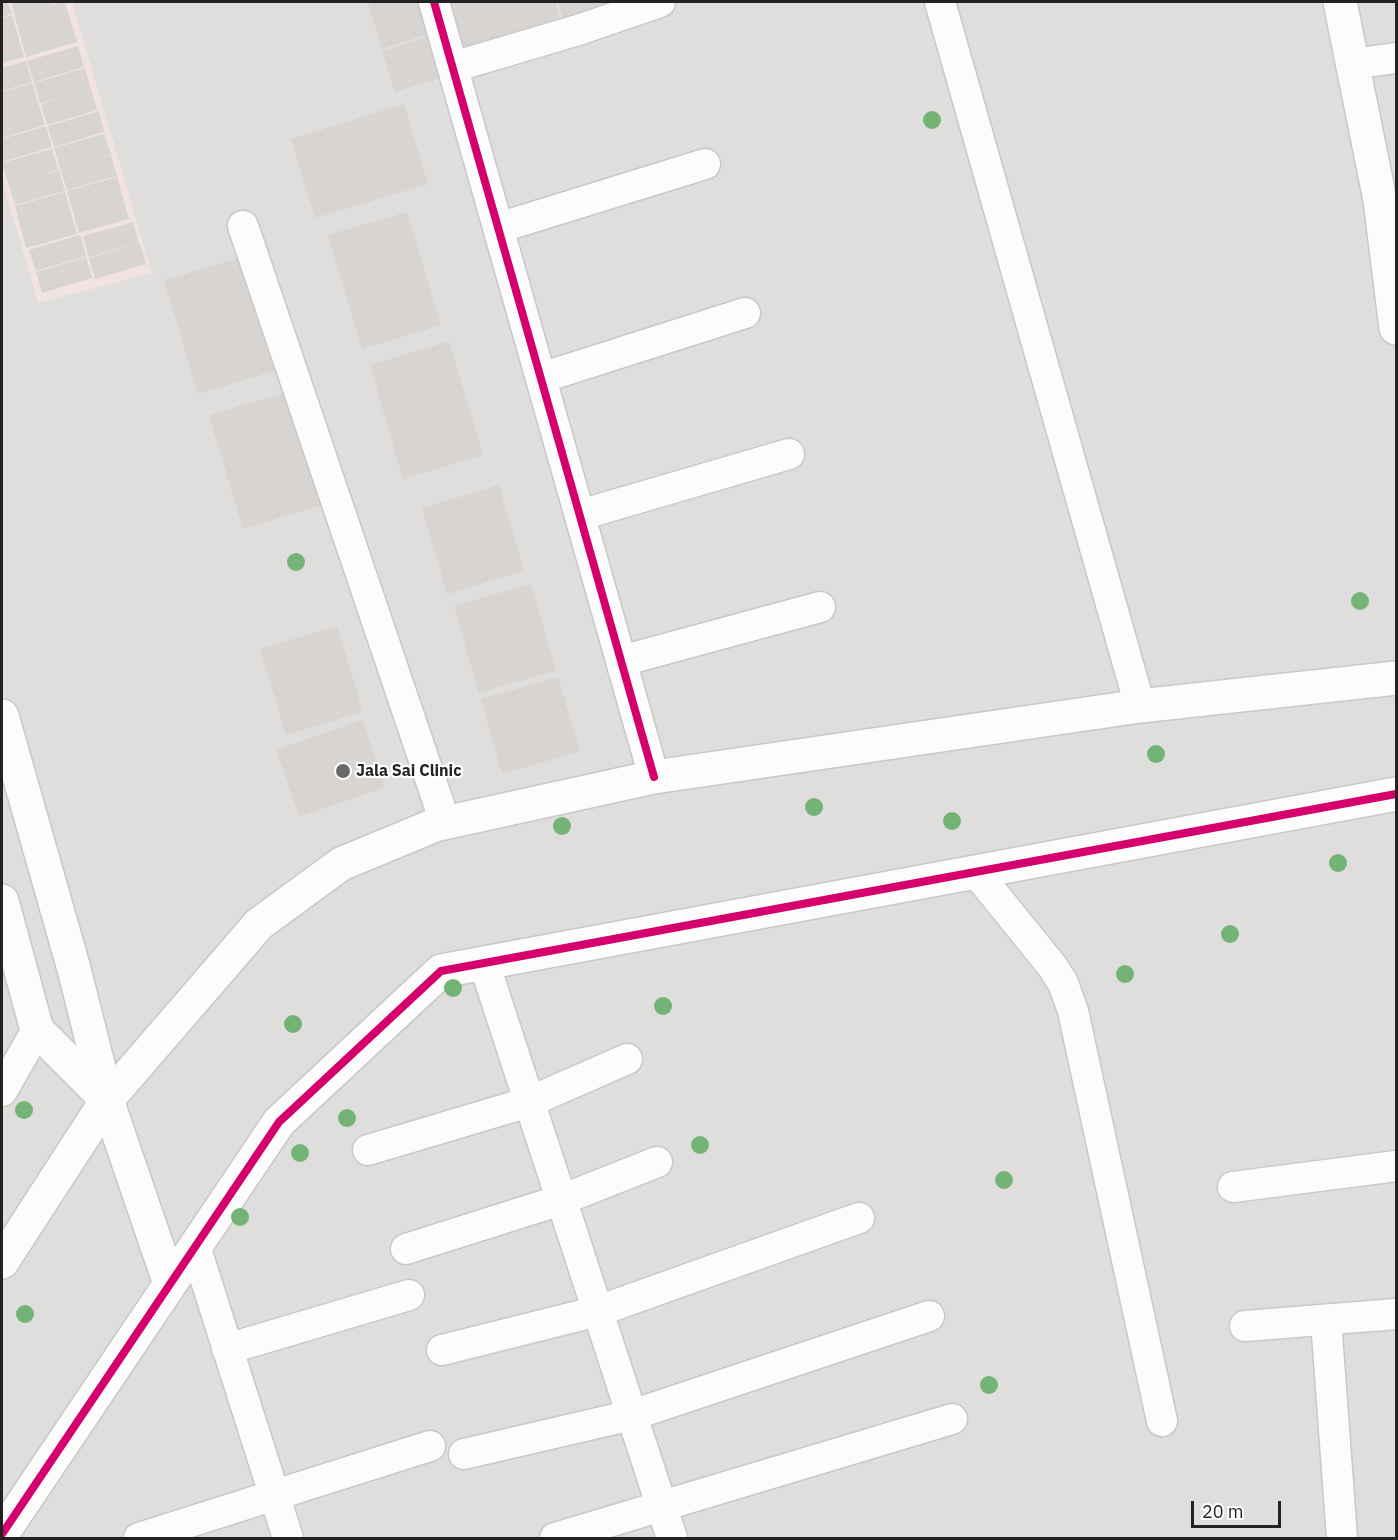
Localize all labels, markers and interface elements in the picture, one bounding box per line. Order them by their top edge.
place label: Jala Sai Clinic [356,761,461,781]
marker: Jala Sai Clinic [334,762,352,780]
scale bar [1194,1489,1284,1527]
text: 20 m [1202,1500,1244,1523]

